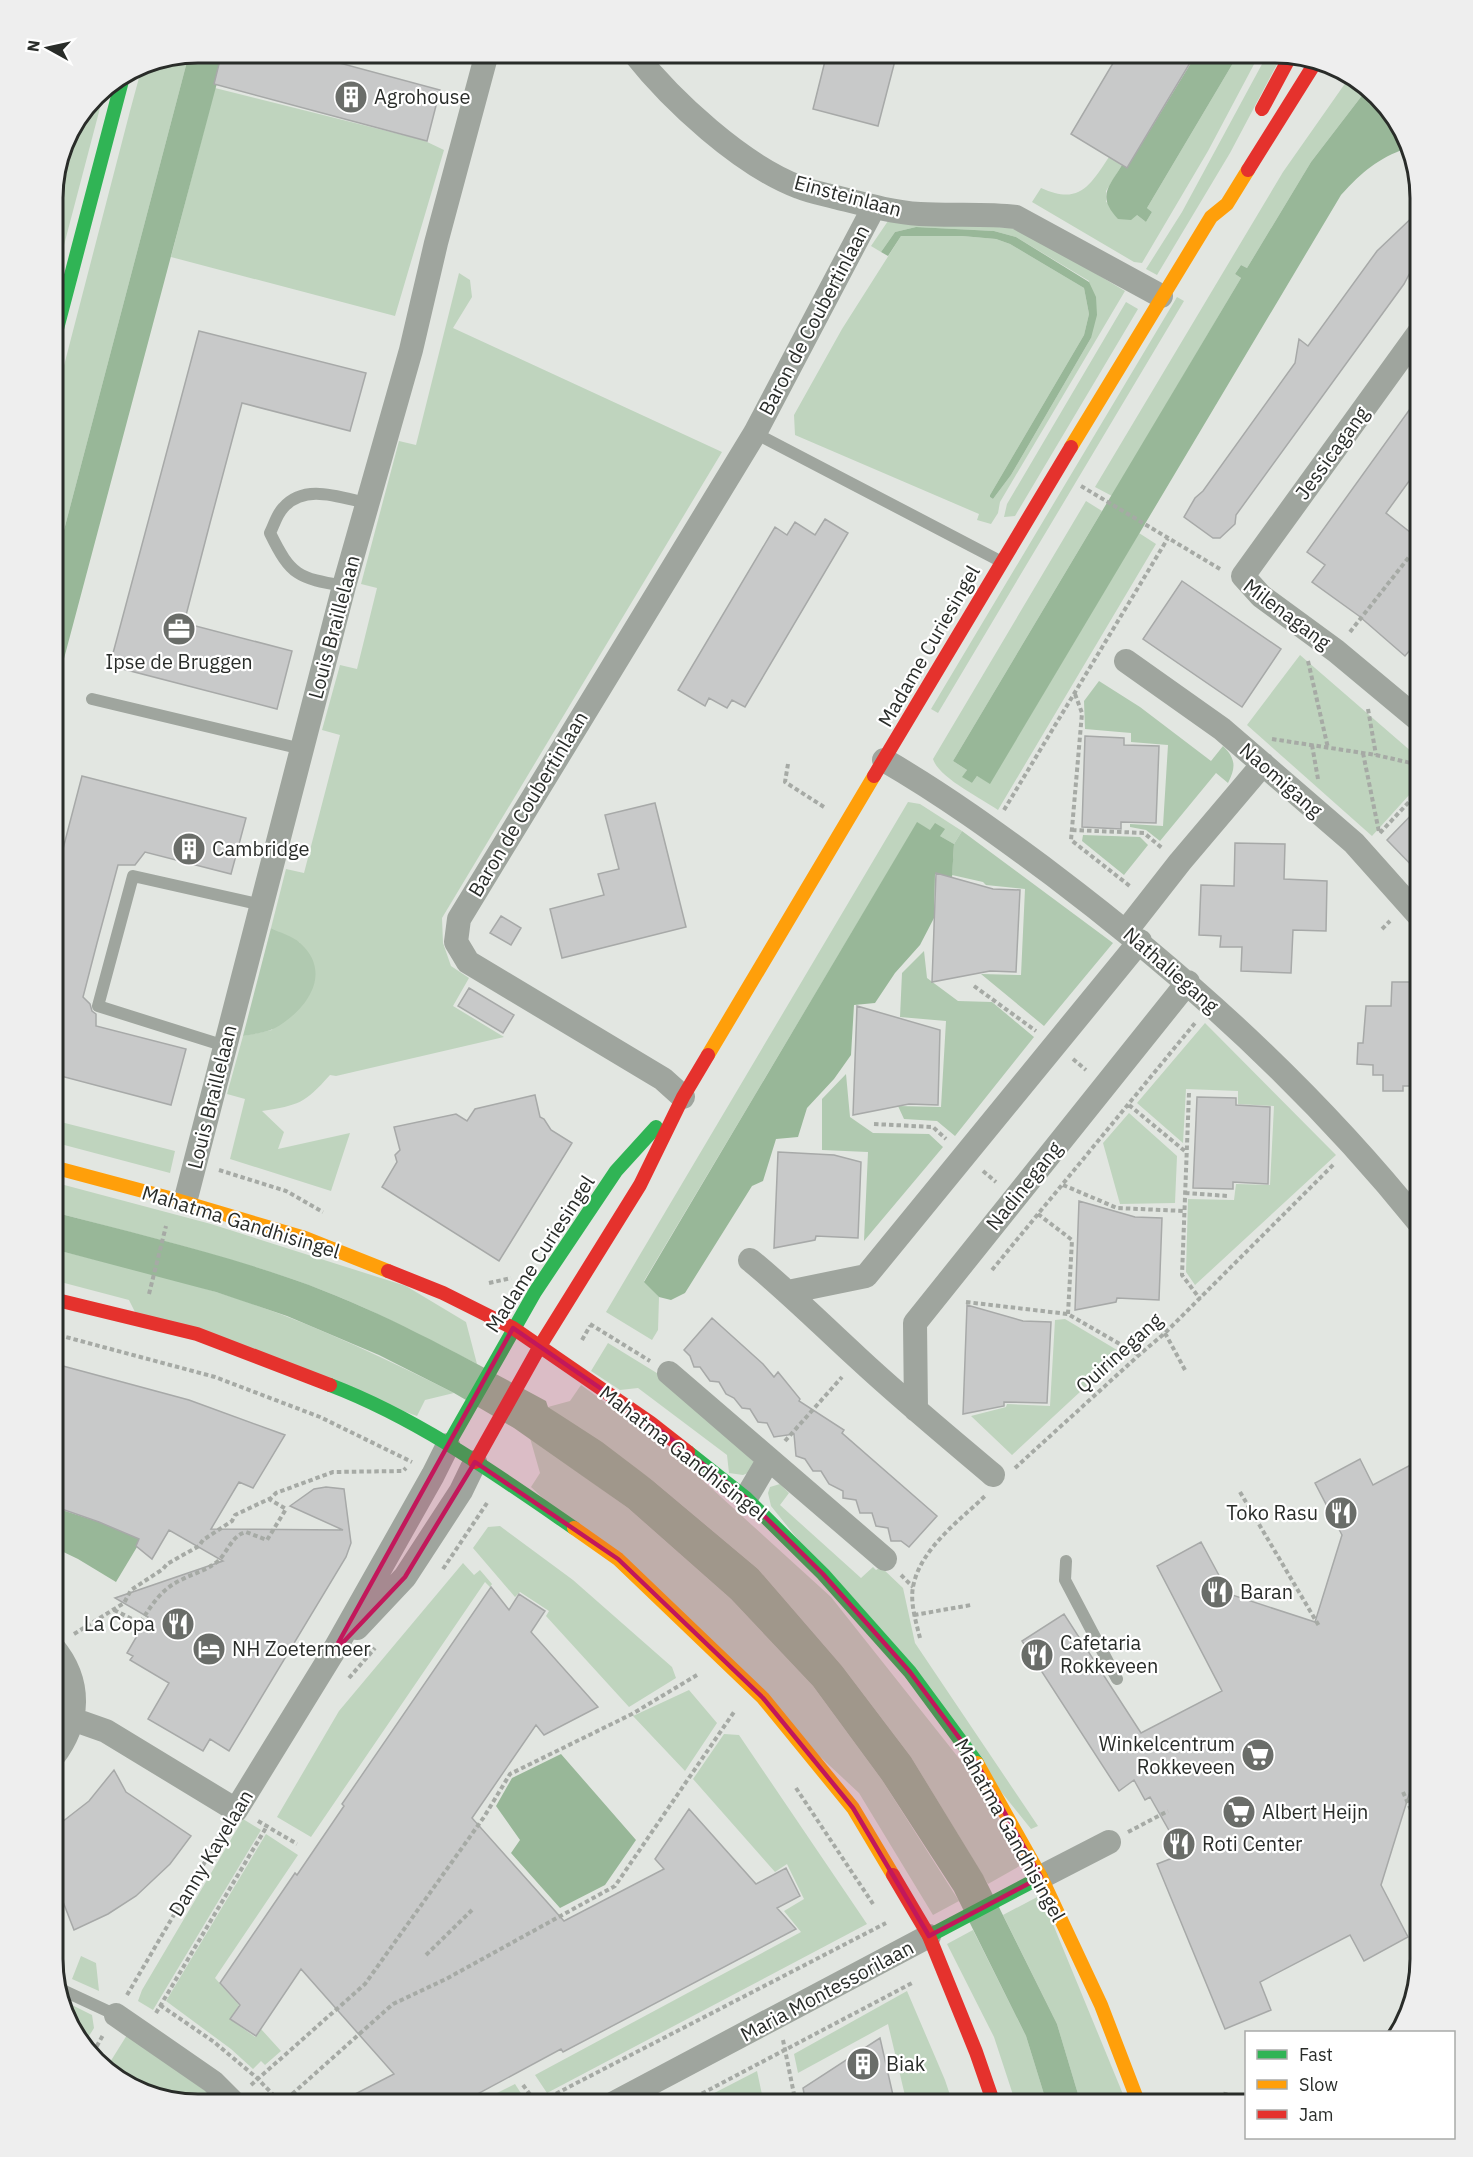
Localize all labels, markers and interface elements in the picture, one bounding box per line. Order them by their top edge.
north arrow [18,18,78,78]
text: N [22,39,44,53]
building icon: Agrohouse [333,79,369,115]
place label: Agrohouse [374,83,470,110]
street label: Einsteinlaan [791,168,905,223]
street label: Baron de Coubertinlaan [752,220,875,420]
street label: Jessicagang [1289,400,1375,505]
street label: Louis Braillelaan [301,552,366,702]
street label: Madame Curiesingel [871,560,986,731]
street label: Milenagang [1238,572,1337,656]
office icon: Ipse de Bruggen [161,611,197,647]
place label: Ipse de Bruggen [105,648,253,675]
street label: Baron de Coubertinlaan [461,706,594,902]
street label: Naomigang [1234,736,1329,823]
building icon: Cambridge [171,831,207,867]
place label: Cambridge [212,835,310,862]
street label: Nathaliegang [1118,921,1225,1019]
street label: Louis Braillelaan [181,1022,242,1172]
street label: Nadinegang [979,1135,1068,1236]
street label: Madame Curiesingel [479,1170,601,1338]
street label: Mahatma Gandhisingel [139,1179,343,1265]
street label: Quirinegang [1069,1306,1168,1399]
street label: Mahatma Gandhisingel [594,1379,773,1527]
restaurant icon: Toko Rasu [1323,1495,1359,1531]
place label: Toko Rasu [1226,1499,1318,1526]
restaurant icon: Baran [1199,1574,1235,1610]
place label: Baran [1240,1578,1293,1605]
restaurant icon: La Copa [160,1606,196,1642]
place label: La Copa [84,1610,155,1637]
place label: Cafetaria Rokkeveen [1060,1629,1158,1679]
hotel icon: NH Zoetermeer [191,1631,227,1667]
place label: NH Zoetermeer [232,1635,371,1662]
restaurant icon: Cafetaria Rokkeveen [1019,1637,1055,1673]
place label: Winkelcentrum Rokkeveen [1099,1730,1235,1780]
street label: Mahatma Gandhisingel [949,1733,1072,1926]
supermarket icon: Winkelcentrum Rokkeveen [1240,1737,1276,1773]
street label: Danny Kayelaan [162,1784,259,1921]
supermarket icon: Albert Heijn [1221,1794,1257,1830]
place label: Albert Heijn [1262,1798,1368,1825]
restaurant icon: Roti Center [1161,1826,1197,1862]
place label: Roti Center [1202,1830,1302,1857]
street label: Maria Montessorilaan [735,1933,918,2048]
legend [1245,2031,1455,2139]
text: Fast [1299,2043,1333,2066]
building icon: Biak [845,2046,881,2082]
place label: Biak [886,2050,926,2077]
text: Slow [1299,2073,1338,2096]
text: Jam [1299,2103,1334,2126]

